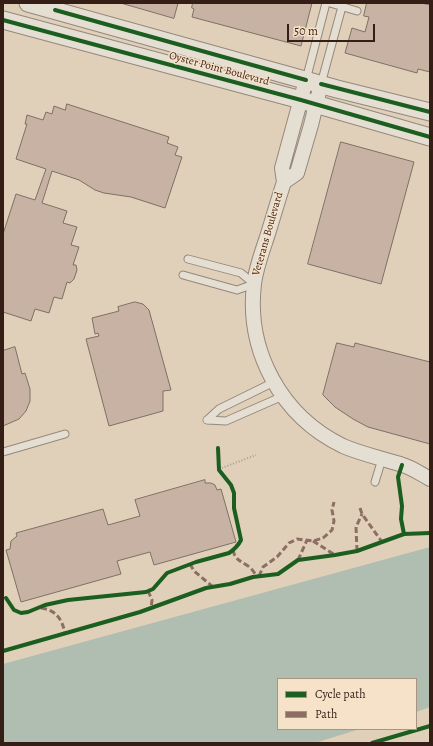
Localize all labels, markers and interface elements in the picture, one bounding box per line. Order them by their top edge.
scale bar [289,16,377,42]
text: 50 m [294,23,318,39]
street label: Oyster Point Boulevard [167,49,271,89]
street label: Veterans Boulevard [250,191,286,277]
legend [277,678,417,730]
text: Cycle path [315,686,366,702]
text: Path [315,706,337,722]

